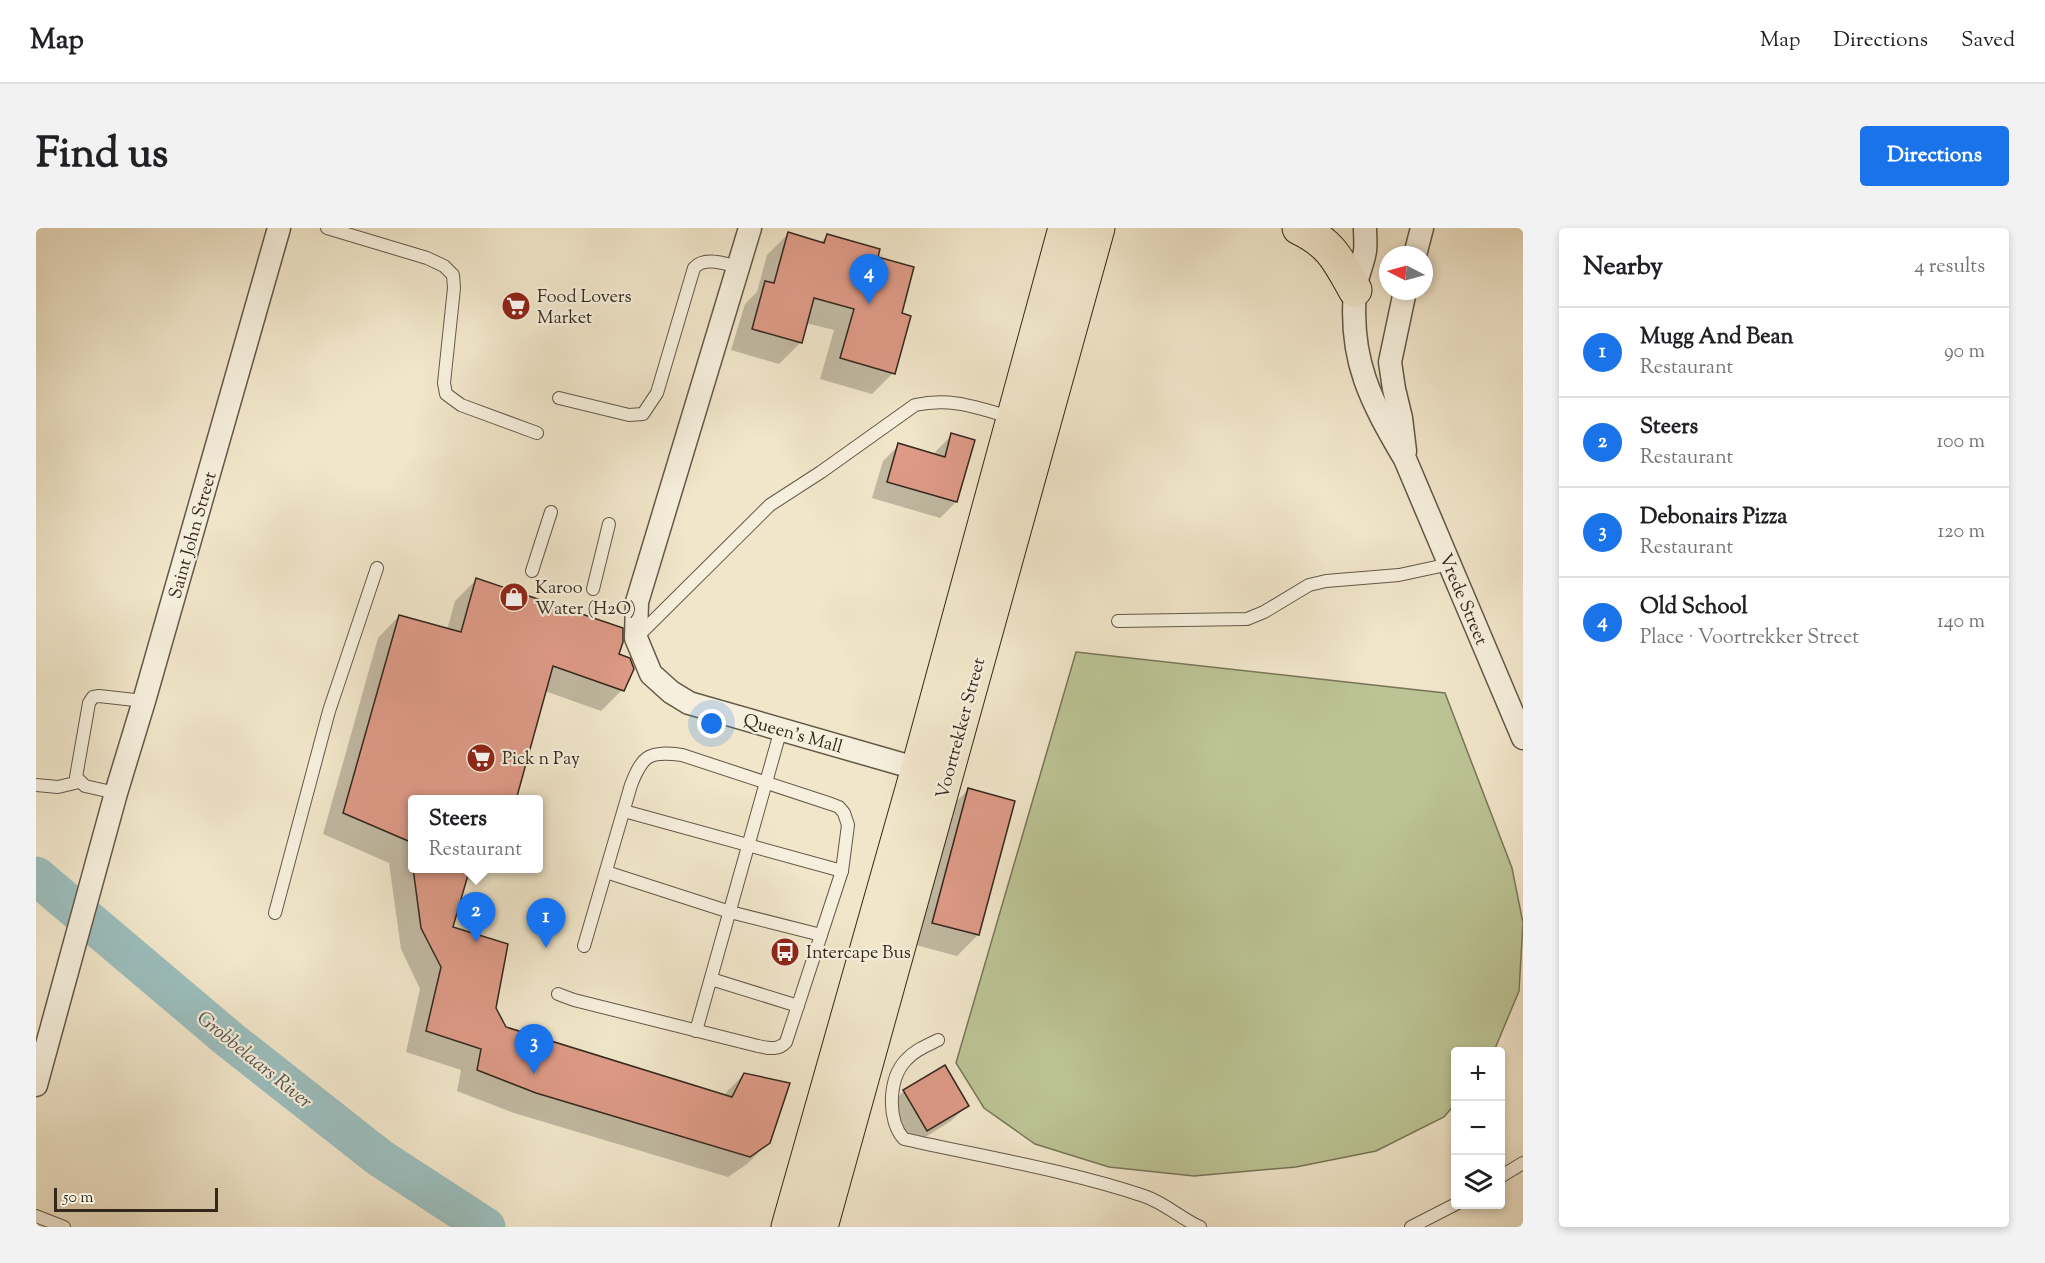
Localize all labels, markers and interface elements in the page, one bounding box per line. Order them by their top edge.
text: Map [30,21,84,61]
text: Map [1760,26,1800,56]
text: Directions [1833,26,1928,56]
text: Saved [1961,26,2015,56]
text: Find us [36,126,168,186]
button: Directions [1860,126,2009,186]
north arrow [1379,246,1433,300]
text: Nearby [1583,249,1663,286]
text: 4 results [1914,253,1985,282]
pin: 4 [850,254,888,304]
place label: Food Lovers Market [537,285,632,332]
supermarket icon: Food Lovers Market [500,290,532,322]
text: Mugg And Bean [1640,322,1794,354]
text: 1 [1599,338,1606,367]
text: 90 m [1944,338,1985,367]
text: Restaurant [1640,354,1733,383]
text: Steers [1640,412,1698,444]
text: 2 [1598,428,1607,457]
text: 100 m [1936,428,1985,457]
text: Restaurant [1640,444,1733,473]
street label: Saint John Street [163,469,224,602]
text: Debonairs Pizza [1640,502,1788,534]
text: 3 [1598,518,1607,547]
text: 120 m [1937,518,1985,547]
text: Restaurant [1640,534,1733,563]
street label: Vrede Street [1431,550,1493,650]
place label: Karoo Water (H2O) [535,576,636,623]
shop icon: Karoo Water (H2O) [498,581,530,613]
text: Old School [1640,592,1748,624]
text: 4 [1597,608,1608,637]
text: 140 m [1937,608,1985,637]
text: Place · Voortrekker Street [1640,624,1859,653]
street label: Voortrekker Street [931,655,993,802]
street label: Queen's Mall [740,708,845,762]
your location [697,709,726,738]
supermarket icon: Pick n Pay [465,742,497,774]
place label: Pick n Pay [502,747,580,773]
popup [408,795,543,873]
text: Steers [429,804,487,836]
text: Restaurant [429,836,522,865]
pin: 2 [456,892,496,942]
pin: 1 [526,898,566,948]
bus stop icon: Intercape Bus [769,936,801,968]
place label: Intercape Bus [806,941,911,967]
water label: Grobbelaars River [190,1005,317,1117]
pin: 3 [514,1024,554,1074]
map controls [1451,1047,1505,1209]
button: + [1451,1047,1505,1101]
button: − [1451,1101,1505,1155]
button: layers [1451,1155,1505,1209]
scale bar [54,1185,218,1212]
text: 50 m [63,1187,94,1210]

